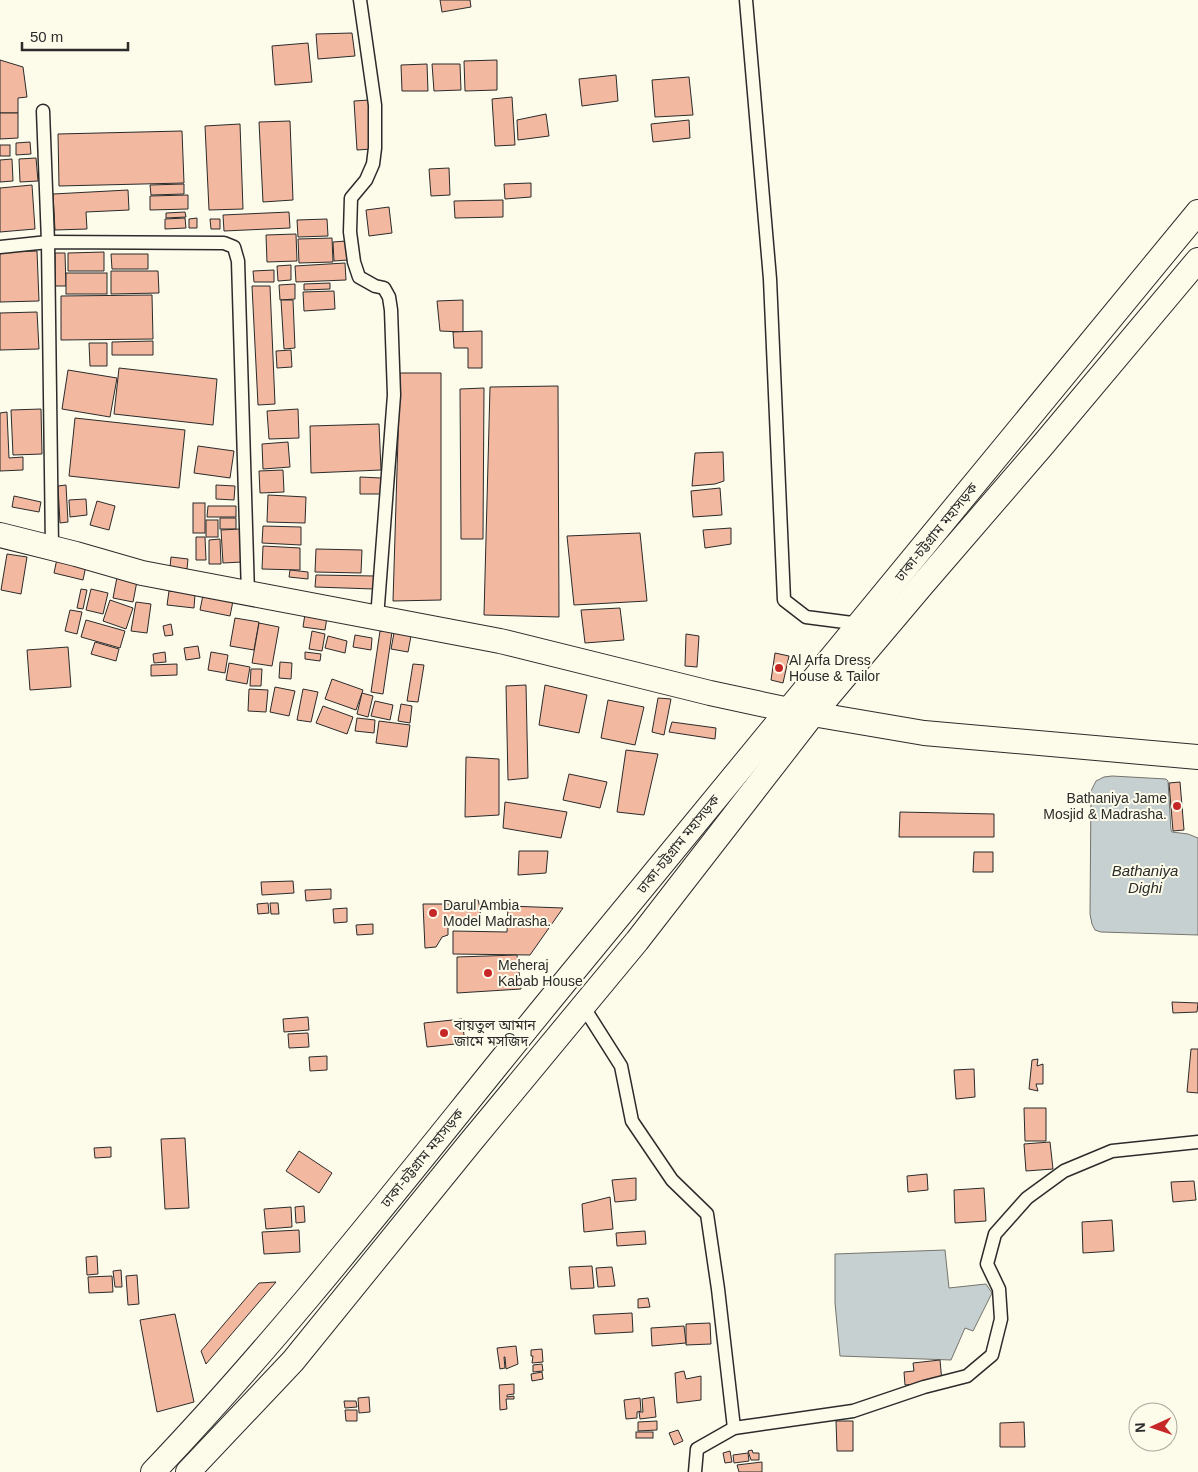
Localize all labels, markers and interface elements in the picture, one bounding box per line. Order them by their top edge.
scale bar [22,20,129,52]
text: 50 m [30,28,63,45]
street label: ঢাকা-চট্টগ্রাম মহাসড়ক [891,479,981,585]
place label: Al Arfa Dress House & Tailor [789,652,880,684]
marker: Al Arfa Dress House & Tailor [773,662,785,674]
place label: Bathaniya Jame Mosjid & Madrasha. [1043,790,1167,822]
street label: ঢাকা-চট্টগ্রাম মহাসড়ক [633,791,723,897]
marker: Bathaniya Jame Mosjid & Madrasha. [1171,800,1183,812]
water label: Bathaniya Dighi [1112,862,1178,896]
place label: Darul Ambia Model Madrasha. [443,897,551,929]
marker: Darul Ambia Model Madrasha. [427,907,439,919]
place label: Meheraj Kabab House [498,957,583,989]
marker: Meheraj Kabab House [482,967,494,979]
place label: বায়তুল আমান জামে মসজিদ [453,1017,536,1049]
marker: বায়তুল আমান জামে মসজিদ [438,1027,450,1039]
street label: ঢাকা-চট্টগ্রাম মহাসড়ক [377,1105,467,1211]
north arrow [1128,1402,1178,1452]
text: N [1132,1422,1148,1433]

